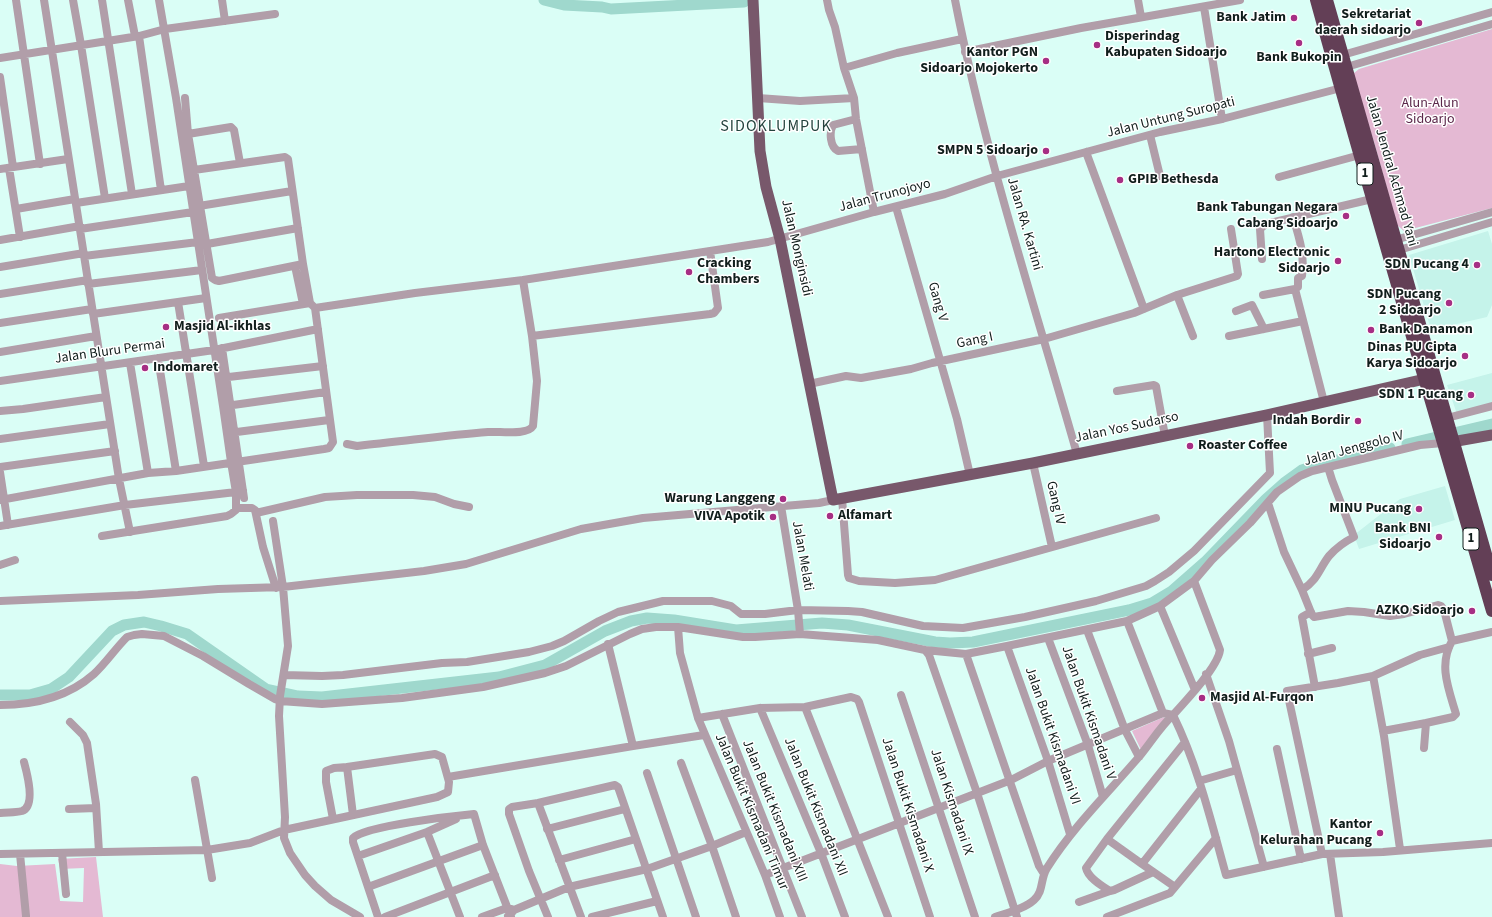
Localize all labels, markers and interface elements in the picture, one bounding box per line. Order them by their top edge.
place label: Sekretariat daerah sidoarjo [1315,7,1411,40]
place label: Bank Jatim [1216,10,1286,26]
marker: Bank Jatim [1289,13,1299,23]
marker: Sekretariat daerah sidoarjo [1414,18,1424,28]
place label: Disperindag Kabupaten Sidoarjo [1105,29,1227,62]
marker: Bank Bukopin [1294,38,1304,48]
marker: Disperindag Kabupaten Sidoarjo [1092,40,1102,50]
place label: Kantor PGN Sidoarjo Mojokerto [920,45,1038,78]
place label: Bank Bukopin [1256,50,1342,66]
marker: Kantor PGN Sidoarjo Mojokerto [1041,56,1051,66]
street label: Jalan Jendral Achmad Yani [1361,93,1421,249]
street label: Jalan Untung Suropati [1105,94,1237,142]
park label: Alun-Alun Sidoarjo [1401,96,1459,128]
district label: SIDOKLUMPUK [720,117,832,137]
place label: SMPN 5 Sidoarjo [937,143,1038,159]
marker: SMPN 5 Sidoarjo [1041,146,1051,156]
road number: 1 [1357,163,1373,185]
place label: GPIB Bethesda [1128,172,1219,188]
marker: GPIB Bethesda [1115,175,1125,185]
street label: Jalan Trunojoyo [837,176,933,216]
street label: Jalan RA. Kartini [1003,176,1045,272]
street label: Jalan Monginsidi [777,198,815,298]
place label: Bank Tabungan Negara Cabang Sidoarjo [1196,200,1338,232]
marker: Bank Tabungan Negara Cabang Sidoarjo [1341,211,1351,221]
place label: Hartono Electronic Sidoarjo [1214,245,1330,278]
place label: Cracking Chambers [697,256,759,288]
marker: Hartono Electronic Sidoarjo [1333,256,1343,266]
place label: SDN Pucang 4 [1384,257,1469,273]
marker: SDN Pucang 4 [1472,260,1482,270]
marker: Cracking Chambers [684,267,694,277]
street label: Gang V [923,280,951,324]
place label: SDN Pucang 2 Sidoarjo [1367,287,1441,320]
marker: SDN Pucang 2 Sidoarjo [1444,298,1454,308]
place label: Masjid Al-ikhlas [174,319,271,335]
marker: Masjid Al-ikhlas [161,322,171,332]
place label: Bank Danamon [1379,322,1473,338]
marker: Bank Danamon [1366,325,1376,335]
street label: Gang I [955,329,995,353]
street label: Jalan Bluru Permai [54,336,166,368]
place label: Dinas PU Cipta Karya Sidoarjo [1366,340,1457,372]
marker: Dinas PU Cipta Karya Sidoarjo [1460,351,1470,361]
place label: Indomaret [153,360,218,376]
marker: Indomaret [140,363,150,373]
place label: SDN 1 Pucang [1378,387,1463,403]
marker: SDN 1 Pucang [1466,390,1476,400]
street label: Jalan Yos Sudarso [1074,409,1180,447]
place label: Indah Bordir [1272,413,1350,429]
marker: Indah Bordir [1353,416,1363,426]
street label: Jalan Jenggolo IV [1302,428,1406,470]
place label: Roaster Coffee [1198,438,1287,454]
marker: Roaster Coffee [1185,441,1195,451]
street label: Gang IV [1042,480,1068,526]
place label: Warung Langgeng [665,491,775,507]
marker: Warung Langgeng [778,494,788,504]
place label: MINU Pucang [1329,501,1411,517]
marker: MINU Pucang [1414,504,1424,514]
place label: Alfamart [838,508,892,524]
place label: VIVA Apotik [694,509,765,525]
marker: Alfamart [825,511,835,521]
marker: VIVA Apotik [768,512,778,522]
street label: Jalan Melati [788,520,816,592]
place label: Bank BNI Sidoarjo [1375,521,1431,554]
road number: 1 [1463,528,1479,550]
marker: Bank BNI Sidoarjo [1434,532,1444,542]
place label: AZKO Sidoarjo [1376,603,1464,619]
marker: AZKO Sidoarjo [1467,606,1477,616]
street label: Jalan Bukit Kismadani V [1057,644,1119,782]
street label: Jalan Bukit Kismadani VI [1021,665,1083,807]
place label: Masjid Al-Furqon [1210,690,1314,706]
marker: Masjid Al-Furqon [1197,693,1207,703]
street label: Jalan Bukit Kismadani Timur [710,731,792,893]
street label: Jalan Bukit Kismadani XII [779,735,851,879]
street label: Jalan Bukit Kismadani X [877,736,937,874]
street label: Jalan Bukit Kismadani XIII [738,738,810,884]
street label: Jalan Kismadani IX [926,747,976,857]
place label: Kantor Kelurahan Pucang [1260,817,1372,850]
marker: Kantor Kelurahan Pucang [1375,828,1385,838]

